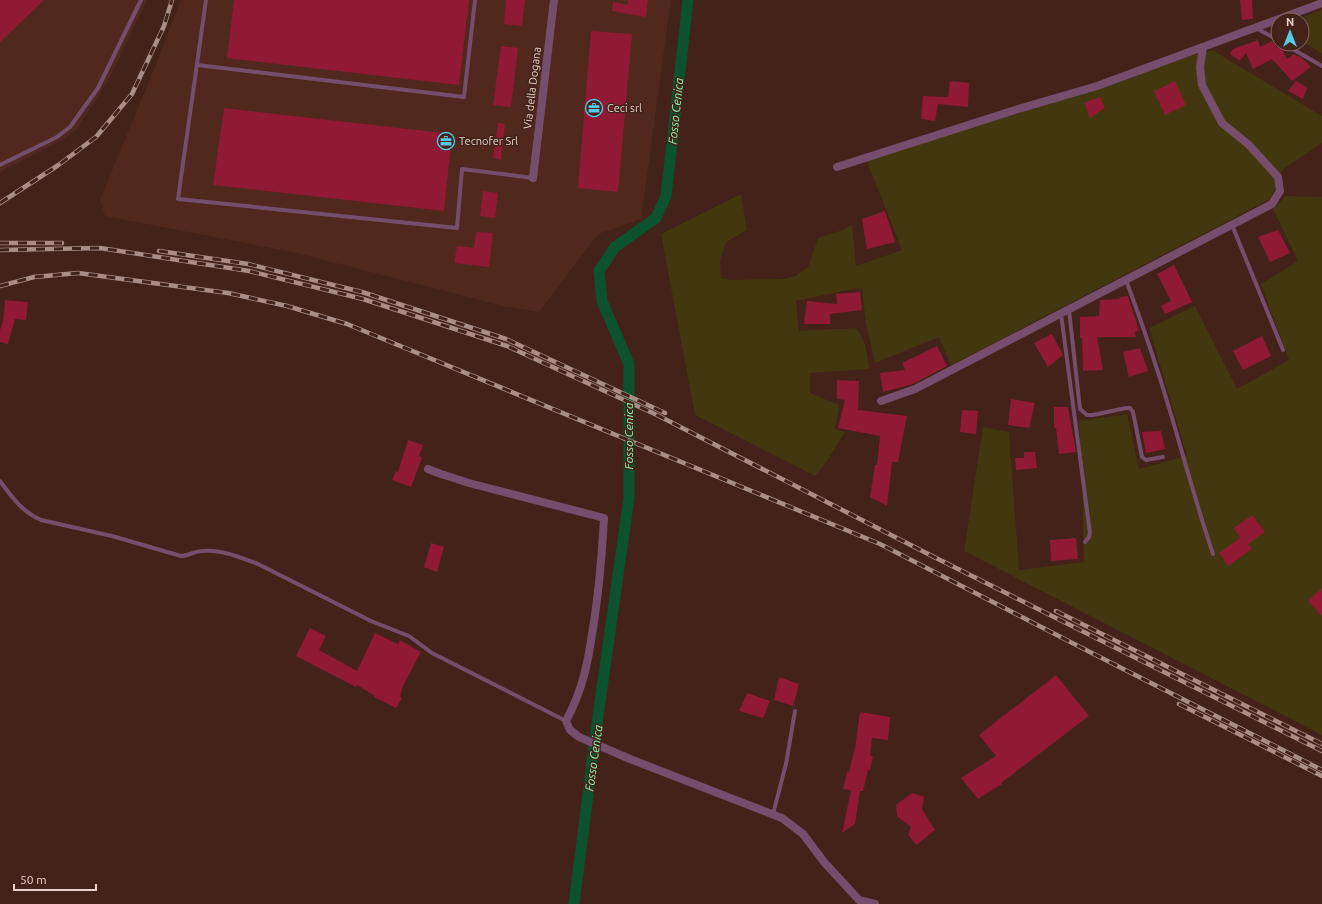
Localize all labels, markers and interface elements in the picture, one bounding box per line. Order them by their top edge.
north arrow [1270,12,1310,52]
text: N [1286,16,1294,28]
street label: Via della Dogana [521,46,543,130]
water label: Fosso Cenica [666,77,686,145]
office icon: Ceci srl [584,98,604,118]
place label: Ceci srl [607,102,642,114]
office icon: Tecnofer Srl [436,131,456,151]
place label: Tecnofer Srl [459,135,518,147]
water label: Fosso Cenica [622,402,635,469]
water label: Fosso Cenica [582,723,605,792]
scale bar [14,866,96,892]
text: 50 m [20,873,47,886]

